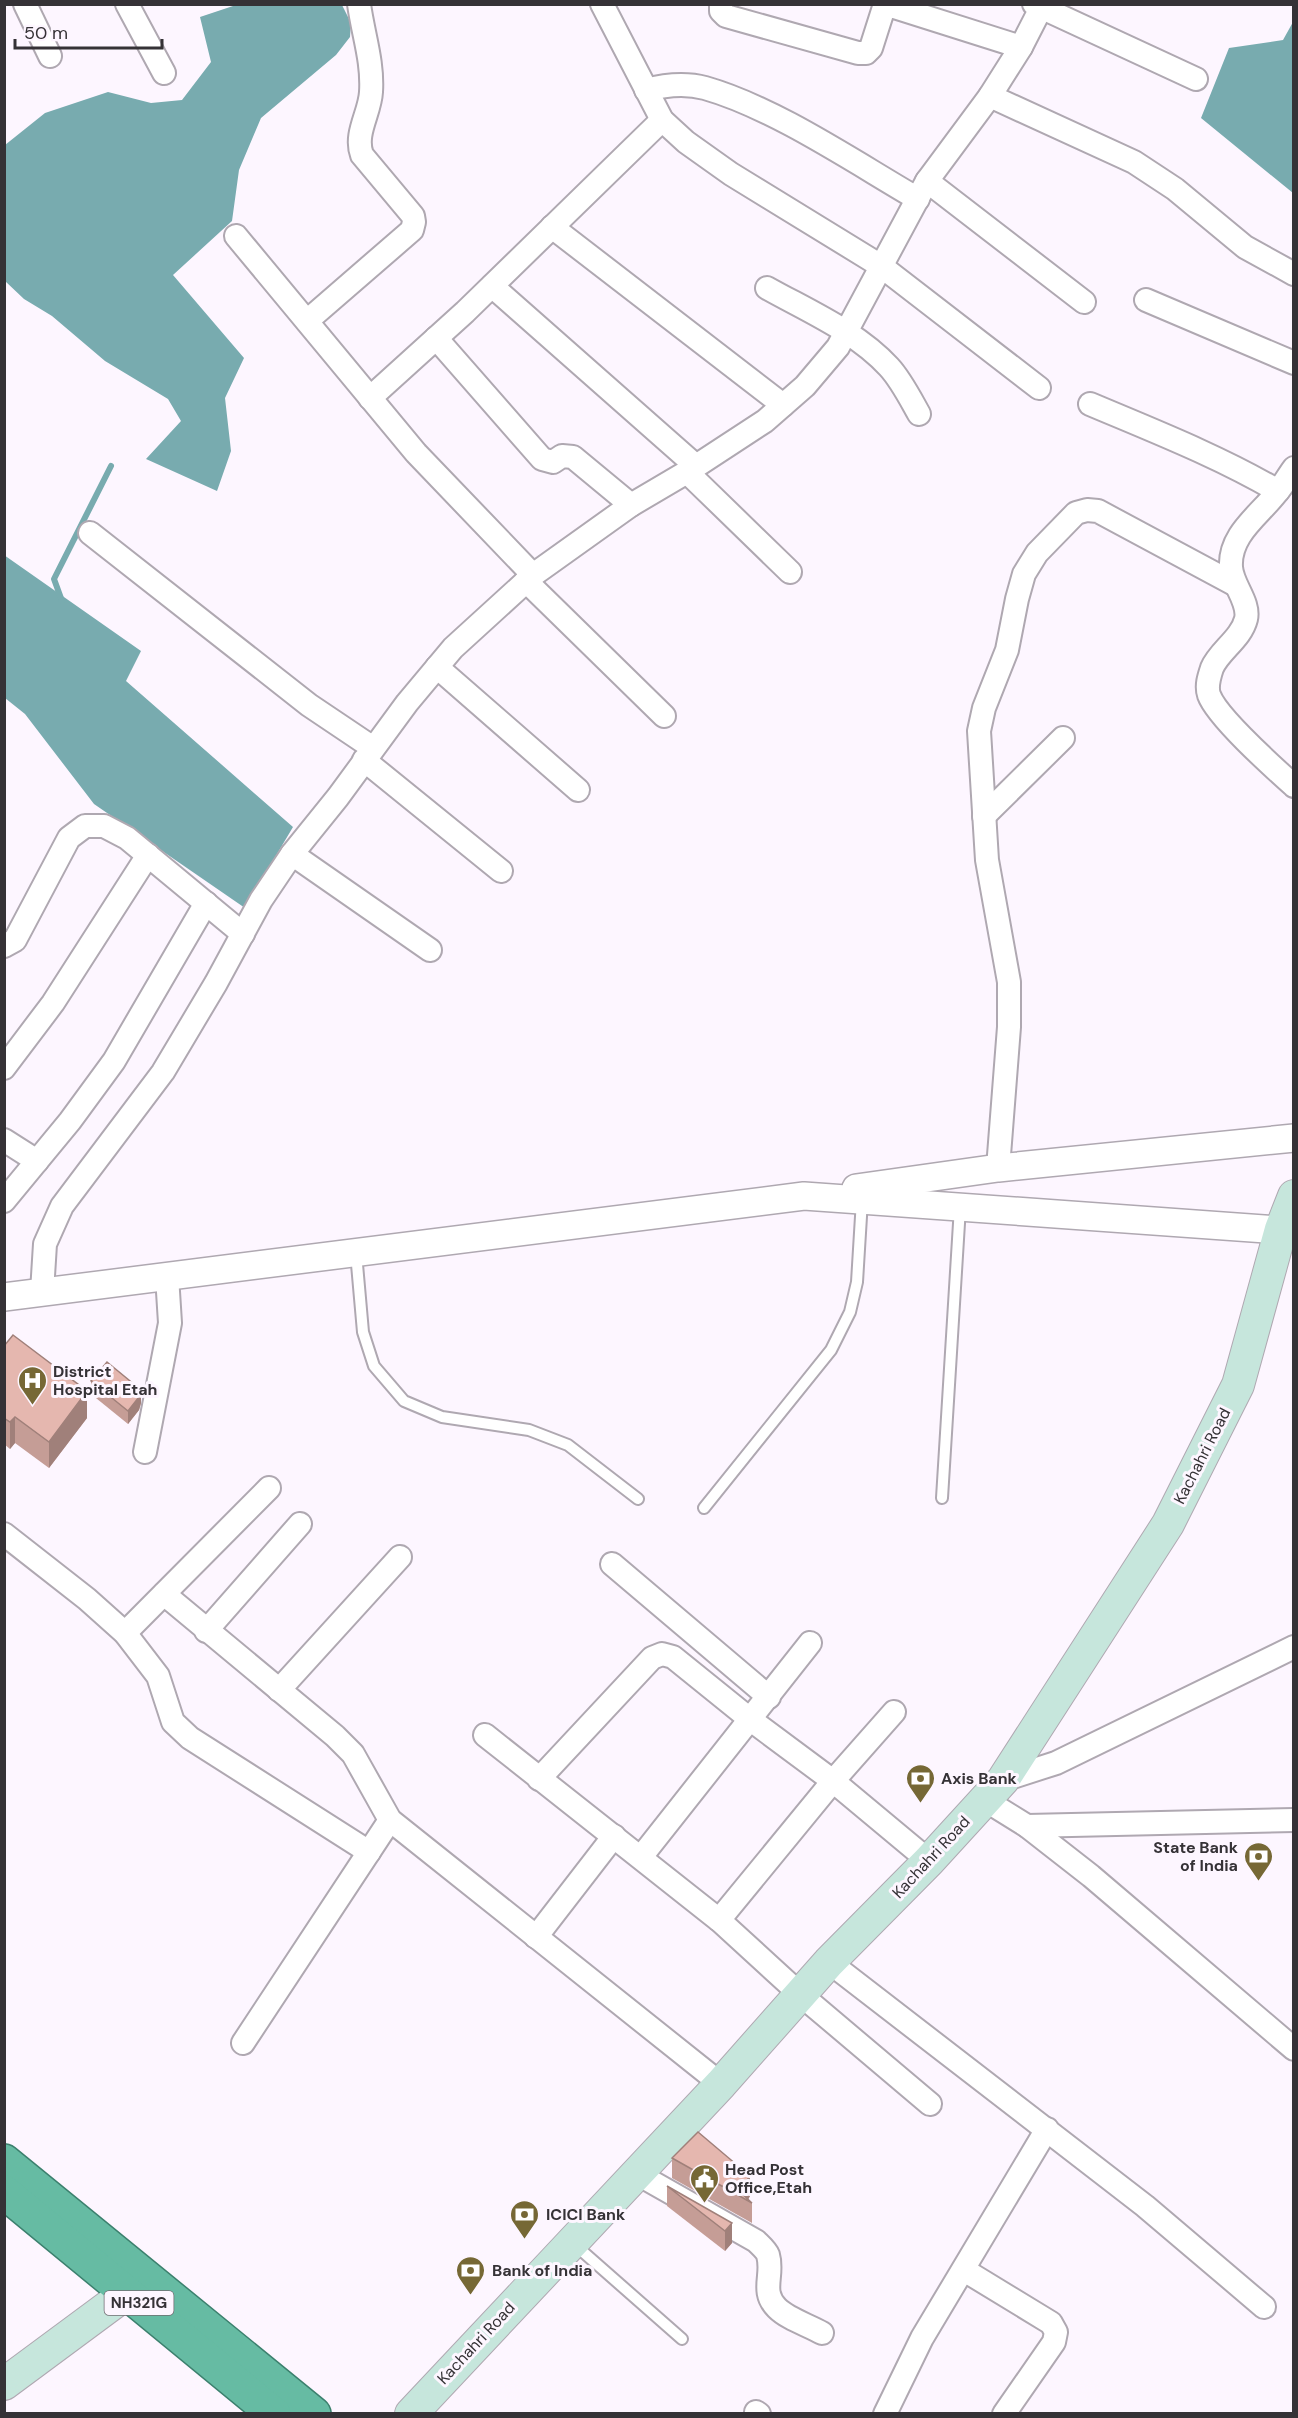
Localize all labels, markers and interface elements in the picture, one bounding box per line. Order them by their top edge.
scale bar [15,12,162,50]
text: 50 m [24,21,68,45]
place label: District Hospital Etah [53,1361,157,1400]
hospital icon: District Hospital Etah [16,1364,48,1406]
street label: Kachahri Road [1169,1404,1235,1508]
bank icon: Axis Bank [904,1762,936,1804]
place label: Axis Bank [941,1768,1018,1789]
street label: Kachahri Road [887,1811,975,1903]
place label: State Bank of India [1153,1837,1239,1876]
bank icon: State Bank of India [1243,1840,1275,1882]
place label: Head Post Office,Etah [725,2159,812,2198]
public building icon: Head Post Office,Etah [688,2162,720,2204]
bank icon: ICICI Bank [509,2198,541,2240]
place label: ICICI Bank [546,2204,626,2225]
bank icon: Bank of India [455,2254,487,2296]
place label: Bank of India [492,2260,592,2281]
road number: NH321G [104,2291,174,2315]
street label: Kachahri Road [432,2297,520,2389]

